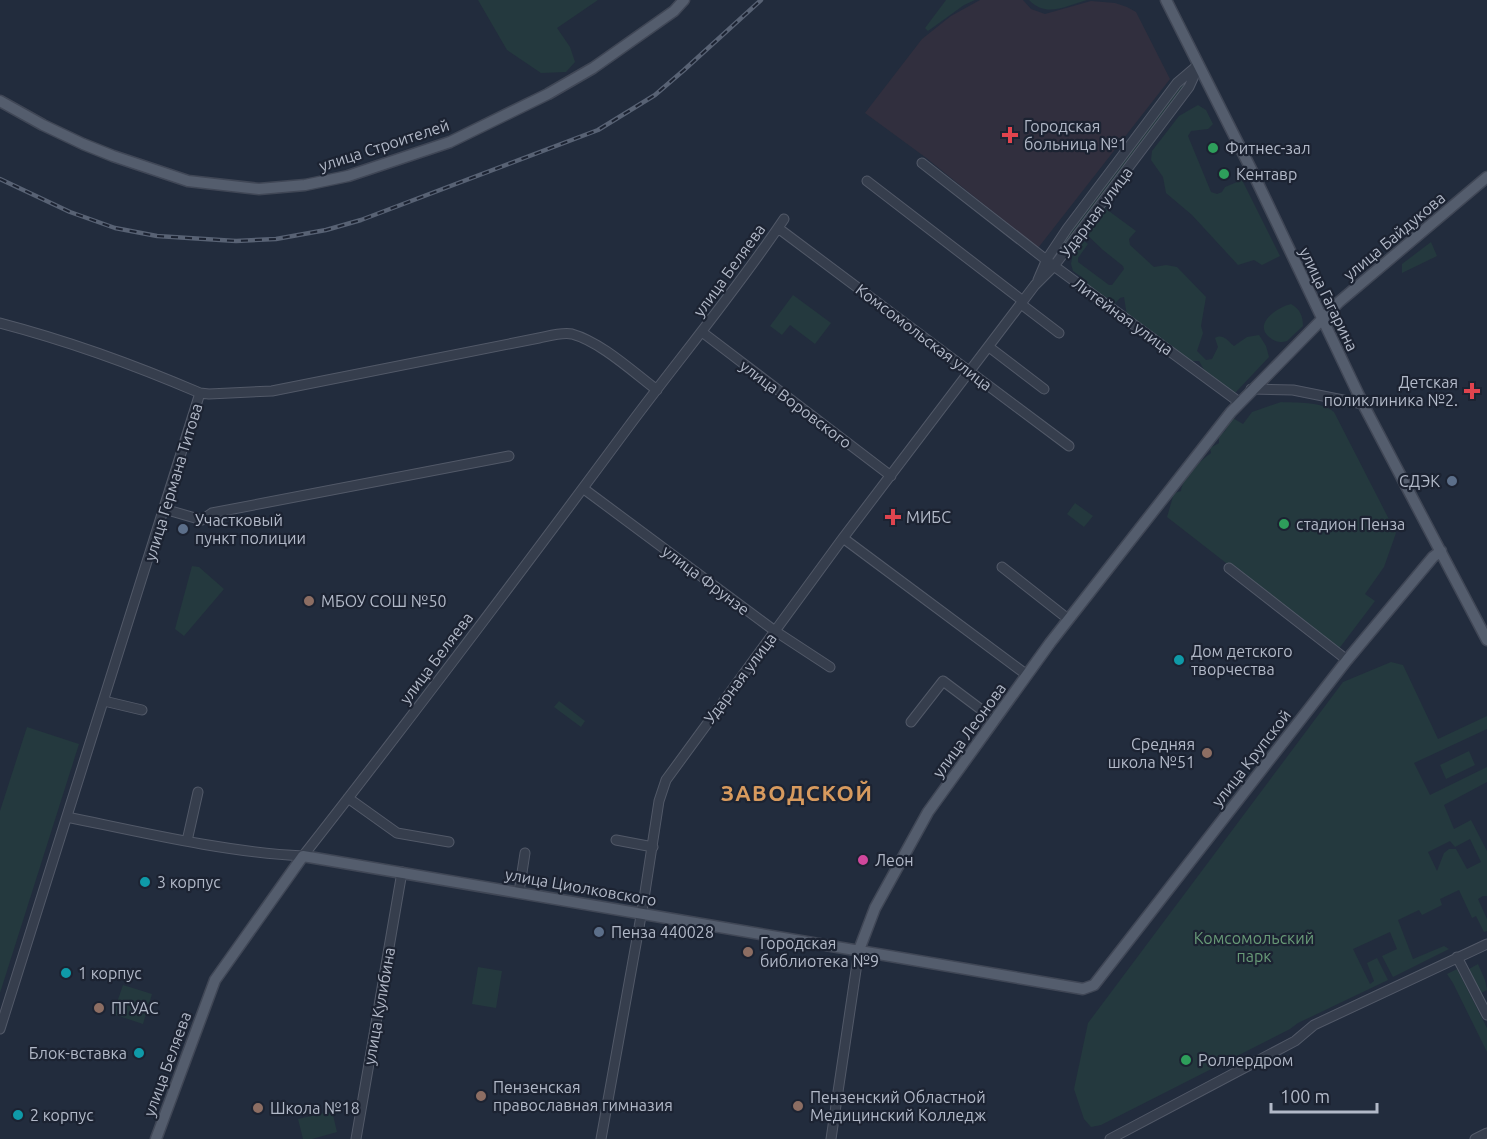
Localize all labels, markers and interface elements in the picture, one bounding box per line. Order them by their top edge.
street label: улица Строителей [317,115,451,175]
place label: Городская больница №1 [1024,117,1127,153]
marker: Городская больница №1 [1001,126,1019,144]
place label: Фитнес-зал [1225,139,1311,157]
marker: Фитнес-зал [1206,141,1220,155]
street label: Ударная улица [1056,163,1136,261]
place label: Кентавр [1236,165,1297,183]
marker: Кентавр [1217,167,1231,181]
street label: улица Байдукова [1340,188,1448,284]
street label: улица Беляева [689,220,769,320]
street label: улица Гагарина [1296,244,1362,354]
street label: Литейная улица [1069,274,1177,358]
street label: Комсомольская улица [852,280,996,394]
street label: улица Воровского [737,356,855,452]
place label: Детская поликлиника №2. [1324,373,1458,409]
marker: Детская поликлиника №2. [1463,382,1481,400]
street label: улица Германа Титова [140,401,206,563]
place label: СДЭК [1399,472,1440,490]
marker: СДЭК [1445,474,1459,488]
marker: МИБС [884,508,902,526]
place label: МИБС [906,508,951,526]
place label: Участковый пункт полиции [195,511,306,547]
place label: стадион Пенза [1296,515,1405,533]
marker: стадион Пенза [1277,517,1291,531]
marker: Участковый пункт полиции [176,522,190,536]
street label: улица Фрунзе [659,541,753,619]
place label: МБОУ СОШ №50 [321,592,446,610]
marker: МБОУ СОШ №50 [302,594,316,608]
street label: улица Беляева [396,609,476,707]
street label: Ударная улица [700,629,780,727]
place label: Дом детского творчества [1191,642,1293,678]
marker: Дом детского творчества [1172,653,1186,667]
street label: улица Леонова [929,679,1009,781]
street label: улица Крупской [1208,706,1294,810]
place label: Средняя школа №51 [1108,735,1195,771]
marker: Средняя школа №51 [1200,746,1214,760]
district label: ЗАВОДСКОЙ [721,780,873,805]
place label: Леон [875,851,914,869]
marker: Леон [856,853,870,867]
street label: улица Циолковского [504,865,658,909]
place label: 3 корпус [157,873,221,891]
marker: 3 корпус [138,875,152,889]
place label: Пенза 440028 [611,923,714,941]
marker: Пенза 440028 [592,925,606,939]
park label: Комсомольский парк [1194,929,1314,965]
place label: Городская библиотека №9 [760,934,879,970]
marker: Городская библиотека №9 [741,945,755,959]
street label: улица Кулибина [360,946,398,1066]
place label: 1 корпус [78,964,142,982]
marker: 1 корпус [59,966,73,980]
place label: ПГУАС [111,999,159,1017]
marker: ПГУАС [92,1001,106,1015]
street label: улица Беляева [140,1009,194,1119]
place label: Блок-вставка [29,1044,127,1062]
marker: Блок-вставка [132,1046,146,1060]
place label: Роллердром [1198,1051,1293,1069]
marker: Роллердром [1179,1053,1193,1067]
scale bar [1271,1076,1378,1114]
place label: Пензенская православная гимназия [493,1078,673,1114]
text: 100 m [1280,1086,1330,1106]
place label: Пензенский Областной Медицинский Колледж [810,1088,986,1124]
marker: Пензенская православная гимназия [474,1089,488,1103]
place label: Школа №18 [270,1099,360,1117]
marker: Пензенский Областной Медицинский Колледж [791,1099,805,1113]
marker: Школа №18 [251,1101,265,1115]
place label: 2 корпус [30,1106,94,1124]
marker: 2 корпус [11,1108,25,1122]

